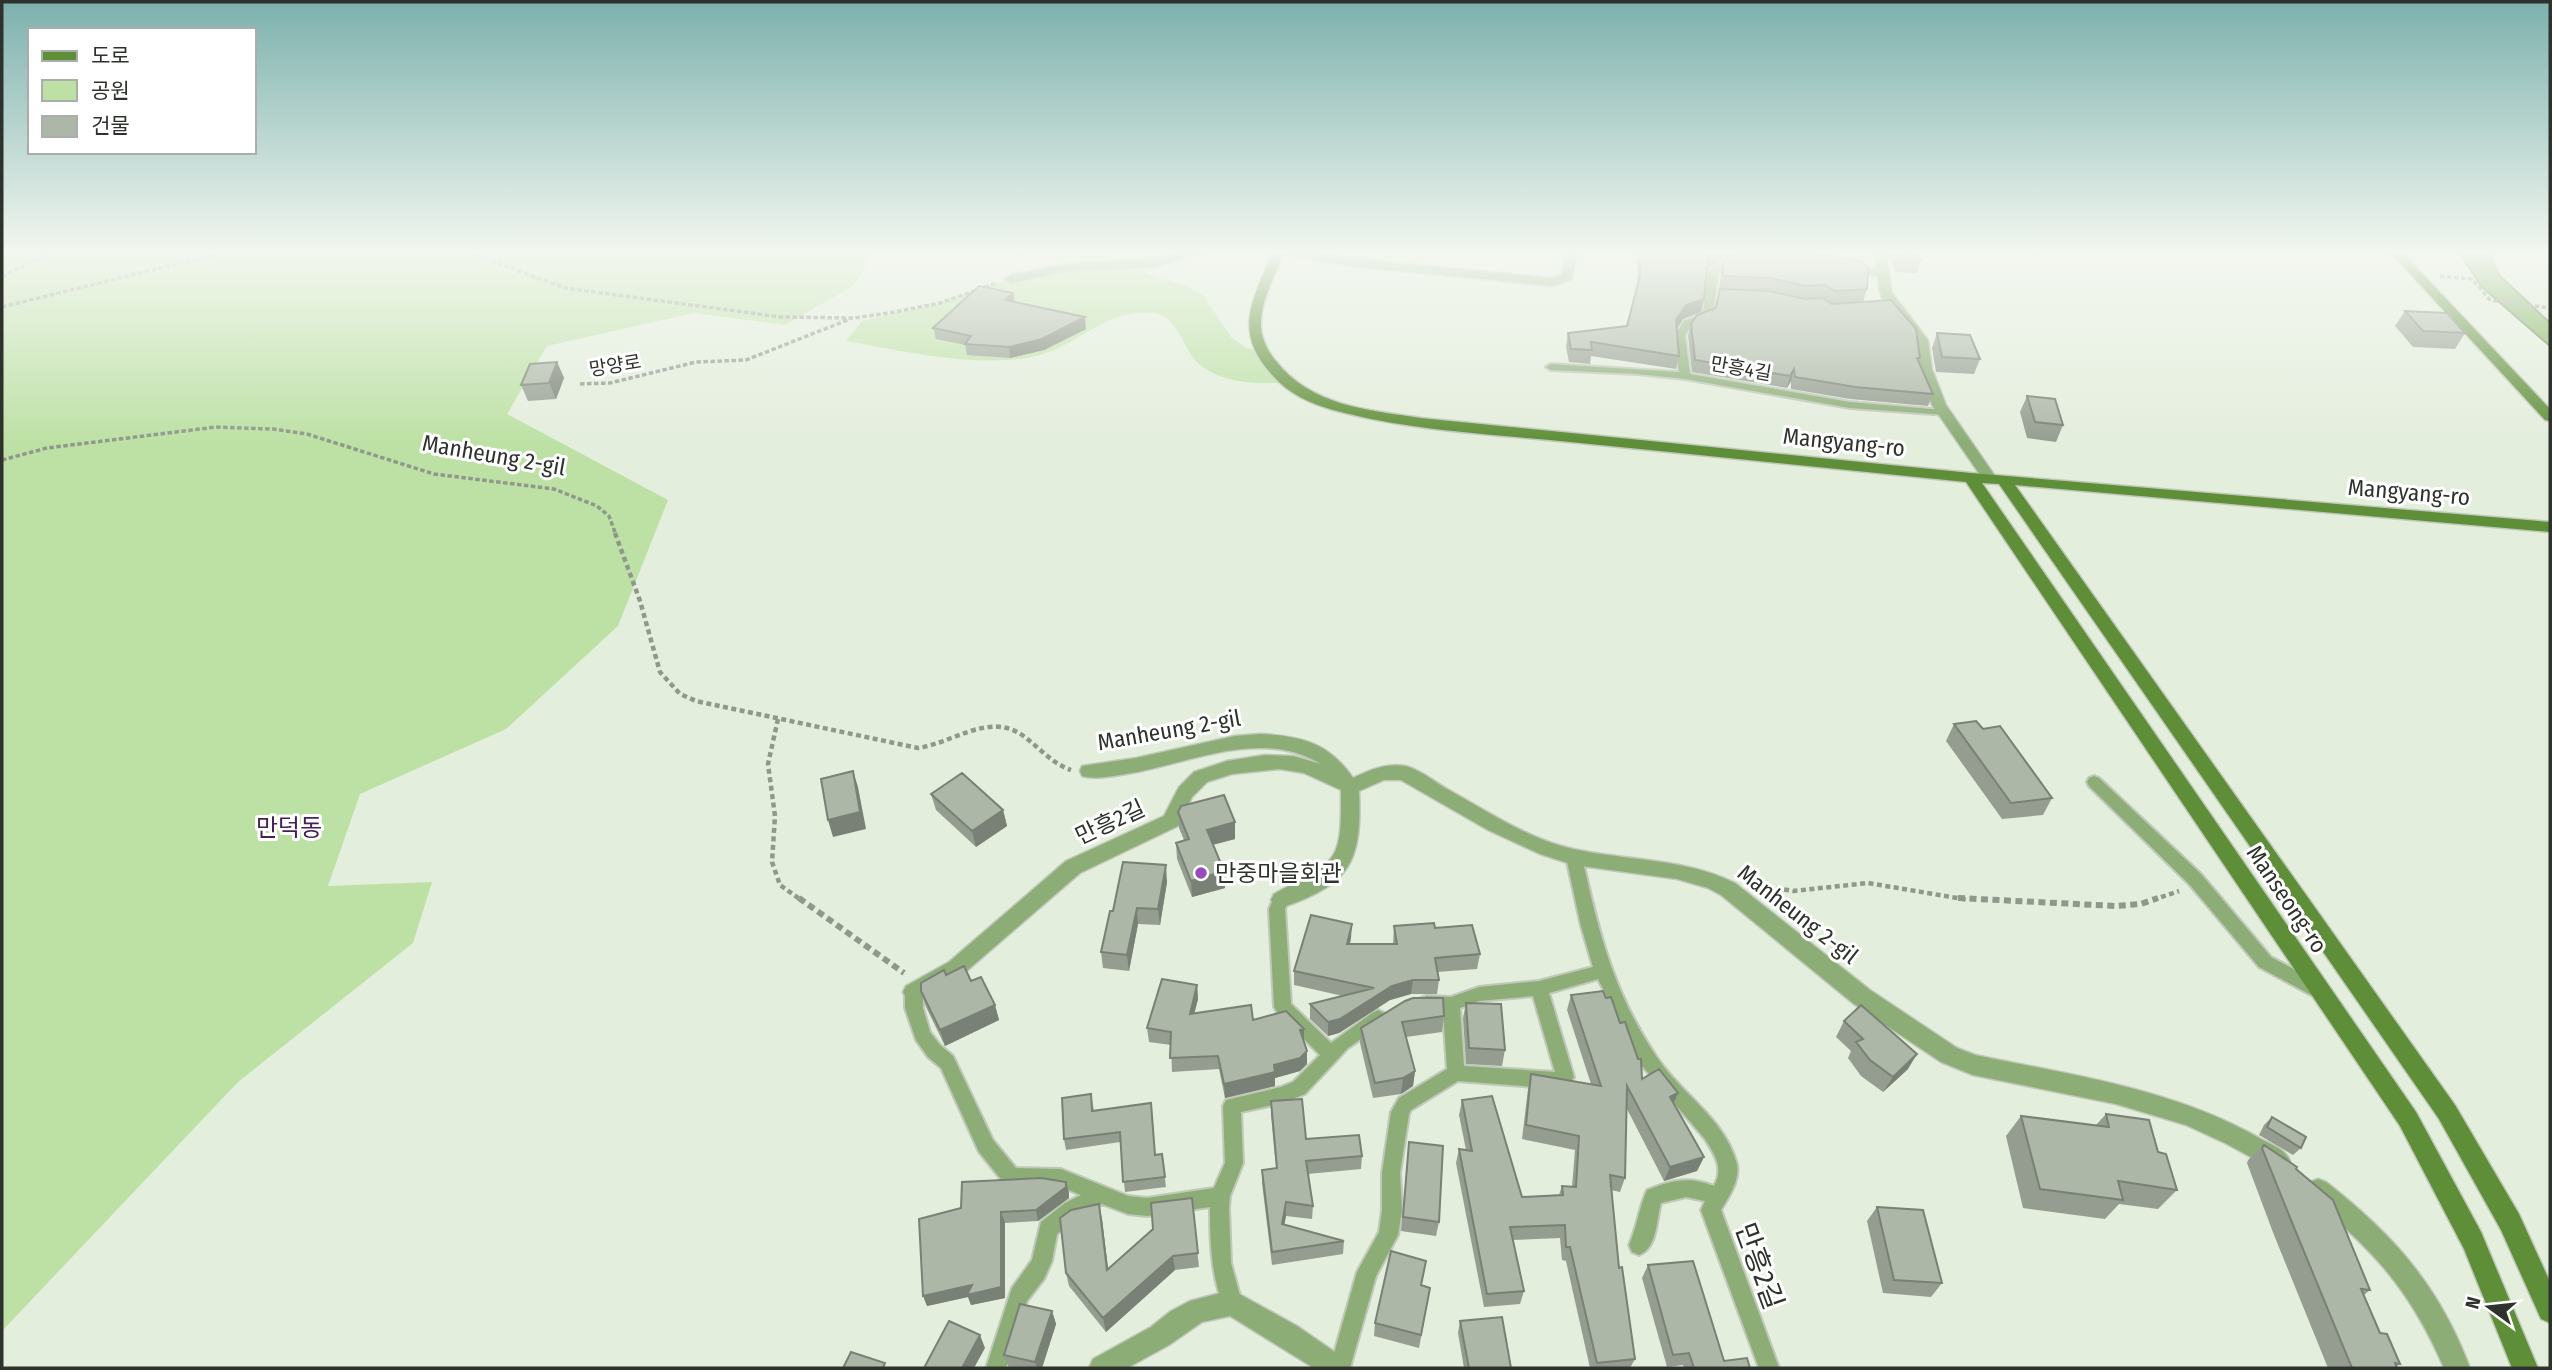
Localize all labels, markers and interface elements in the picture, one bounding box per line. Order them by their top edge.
legend [28,28,256,154]
text: 도로 [91,43,130,69]
text: 공원 [91,78,130,104]
text: 건물 [91,113,130,139]
street label: 망양로 [587,350,643,381]
street label: 만흥4길 [1709,352,1773,385]
street label: Mangyang-ro [1782,422,1906,462]
street label: Manheung 2-gil [420,429,568,481]
street label: Mangyang-ro [2347,473,2471,511]
street label: Manheung 2-gil [1095,704,1243,756]
street label: 만흥2길 [1071,794,1149,850]
district label: 만덕동 [256,814,322,842]
street label: Manseong-ro [2241,840,2333,958]
street label: Manheung 2-gil [1732,858,1864,970]
place label: 만중마을회관 [1215,859,1342,887]
marker: 만중마을회관 [1193,865,1209,881]
street label: 만흥2길 [1729,1218,1790,1314]
north arrow [2454,1272,2524,1342]
text: N [2460,1294,2486,1311]

